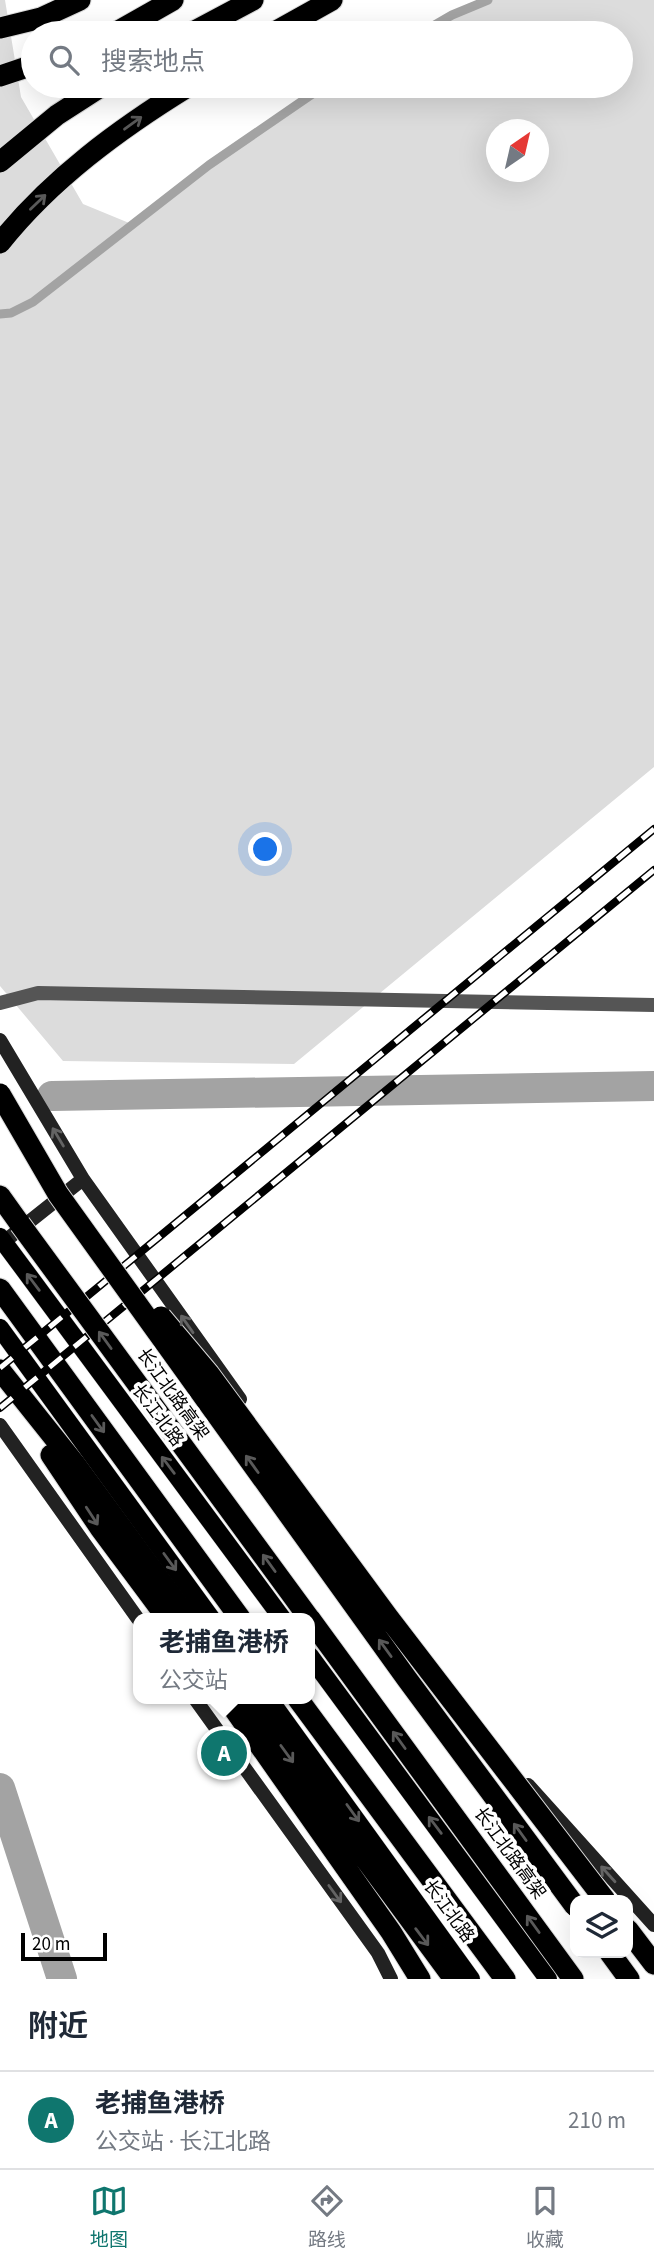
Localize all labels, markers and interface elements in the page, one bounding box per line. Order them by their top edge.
search box [21,21,633,98]
icon: search [45,41,83,79]
text: 搜索地点 [101,43,205,80]
one-way arrow [123,116,142,130]
north arrow [486,119,549,182]
one-way arrow [30,193,47,210]
your location [248,832,282,866]
one-way arrow [51,1127,65,1147]
one-way arrow [26,1273,40,1292]
one-way arrow [180,1315,195,1334]
one-way arrow [98,1331,112,1350]
street label: 长江北路高架 [133,1344,213,1444]
street label: 长江北路 [128,1380,188,1450]
one-way arrow [90,1414,105,1433]
one-way arrow [245,1455,259,1474]
one-way arrow [161,1456,176,1475]
one-way arrow [85,1505,99,1525]
one-way arrow [163,1552,177,1571]
one-way arrow [261,1554,276,1573]
popup [133,1613,315,1704]
text: 老捕鱼港桥 [159,1624,289,1661]
one-way arrow [378,1639,393,1658]
text: 公交站 [159,1664,228,1697]
pin: A [201,1727,247,1779]
one-way arrow [391,1732,406,1750]
one-way arrow [280,1744,294,1763]
street label: 长江北路高架 [468,1802,551,1904]
one-way arrow [345,1803,360,1822]
one-way arrow [428,1816,443,1835]
one-way arrow [513,1822,528,1841]
one-way arrow [600,1866,617,1883]
street label: 长江北路 [417,1875,480,1948]
one-way arrow [328,1884,342,1903]
map controls [570,1895,633,1958]
button: layers [570,1895,633,1958]
one-way arrow [526,1915,540,1934]
one-way arrow [415,1927,429,1946]
scale bar [21,1930,107,1962]
text: 20 m [32,1931,70,1958]
text: 附近 [28,2005,88,2048]
text: 老捕鱼港桥 [95,2085,225,2122]
text: A [44,2104,58,2137]
text: 210 m [568,2104,626,2137]
text: 公交站 · 长江北路 [95,2125,271,2158]
tab: 地图 [90,2182,128,2254]
tab: 路线 [308,2182,346,2254]
tab: 收藏 [526,2182,564,2254]

